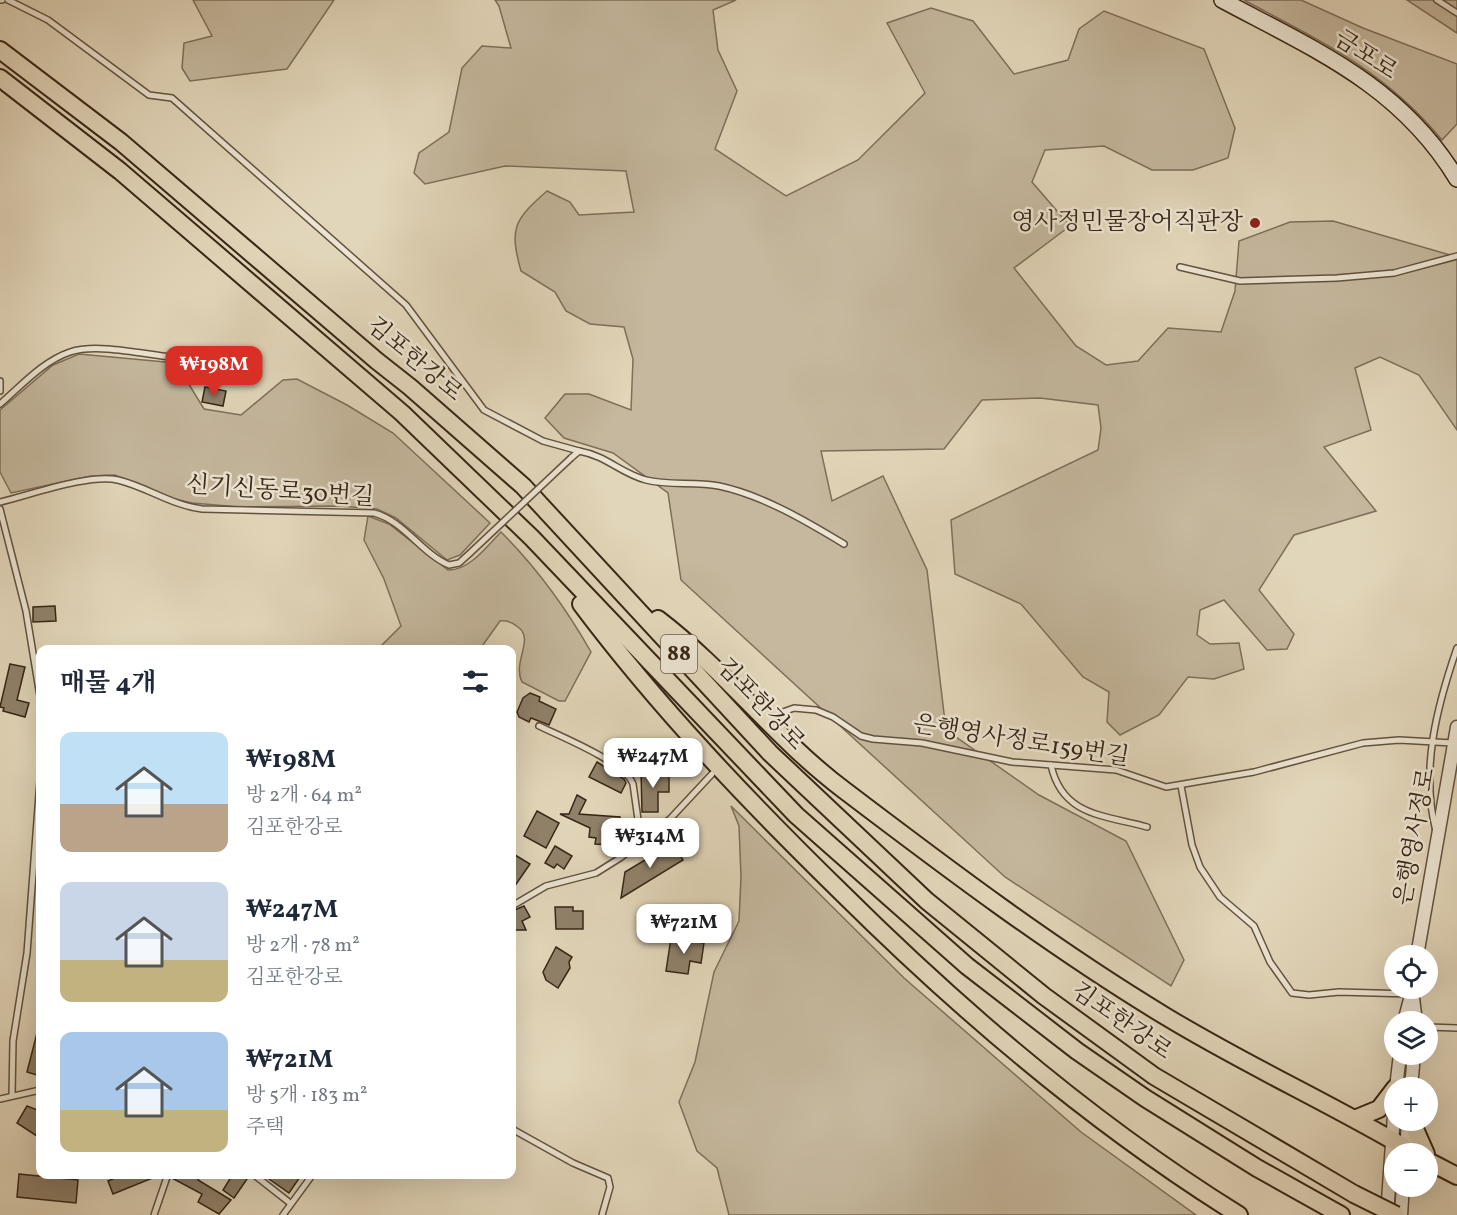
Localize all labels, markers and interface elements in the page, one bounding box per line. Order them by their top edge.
street label: 금포로 [1327,23,1403,89]
place label: 영사정민물장어직판장 [1011,206,1244,240]
marker: 영사정민물장어직판장 [1248,216,1262,230]
street label: 김포한강로 [359,310,469,410]
pin: ₩198M [172,346,256,397]
text: ₩198M [179,351,249,379]
street label: 신기신동로30번길 [185,468,375,516]
road number: 88 [661,635,697,673]
street label: 김포한강로 [708,651,812,759]
icon: filters [459,665,492,698]
text: 매물 4개 [60,666,156,702]
street label: 은행영사정로159번길 [911,708,1131,776]
pin: ₩247M [611,738,695,789]
text: ₩198M [246,742,336,778]
text: ₩247M [618,743,688,771]
icon: home [108,756,180,828]
street label: 은행영사정로 [1387,766,1445,908]
text: 방 2개 · 64 m² [246,782,362,810]
text: 김포한강로 [246,814,343,842]
pin: ₩314M [608,818,692,869]
text: ₩314M [615,823,685,851]
text: ₩247M [246,892,338,928]
pin: ₩721M [642,904,726,955]
icon: home [108,906,180,978]
text: ₩721M [650,909,718,937]
text: 방 2개 · 78 m² [246,932,360,960]
map controls [1384,945,1438,1197]
button: locate [1384,945,1438,999]
text: 김포한강로 [246,964,343,992]
street label: 김포한강로 [1064,975,1178,1069]
button: layers [1384,1011,1438,1065]
text: ₩721M [246,1042,333,1078]
icon: home [108,1056,180,1128]
button: + [1384,1077,1438,1131]
text: 방 5개 · 183 m² [246,1082,367,1110]
text: 주택 [246,1114,285,1142]
button: − [1384,1143,1438,1197]

